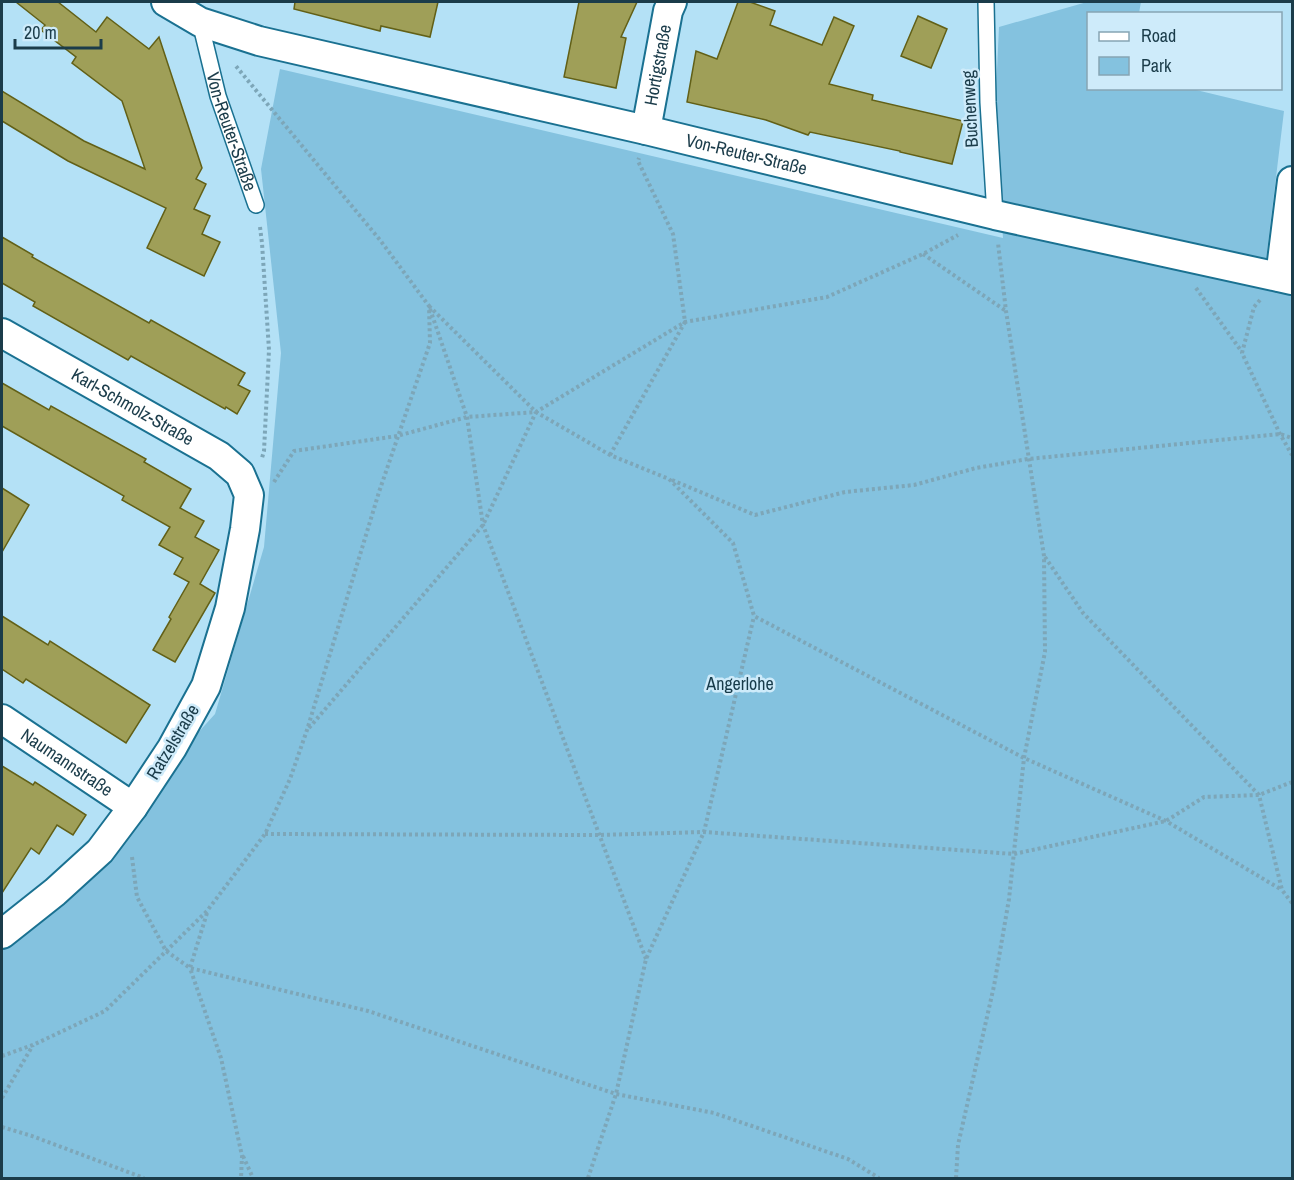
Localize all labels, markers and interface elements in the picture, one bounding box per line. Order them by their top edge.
scale bar [15,12,100,50]
legend [1087,12,1282,90]
text: 20 m [24,20,57,45]
street label: Hortigstraße [638,22,677,108]
text: Road [1141,23,1176,48]
text: Park [1141,53,1172,78]
street label: Von-Reuter-Straße [201,69,263,194]
street label: Buchenweg [955,69,984,148]
street label: Von-Reuter-Straße [683,127,810,181]
street label: Karl-Schmolz-Straße [67,362,199,451]
park label: Angerlohe [705,671,774,696]
street label: Ratzelstraße [140,699,205,784]
street label: Naumannstraße [16,722,118,802]

